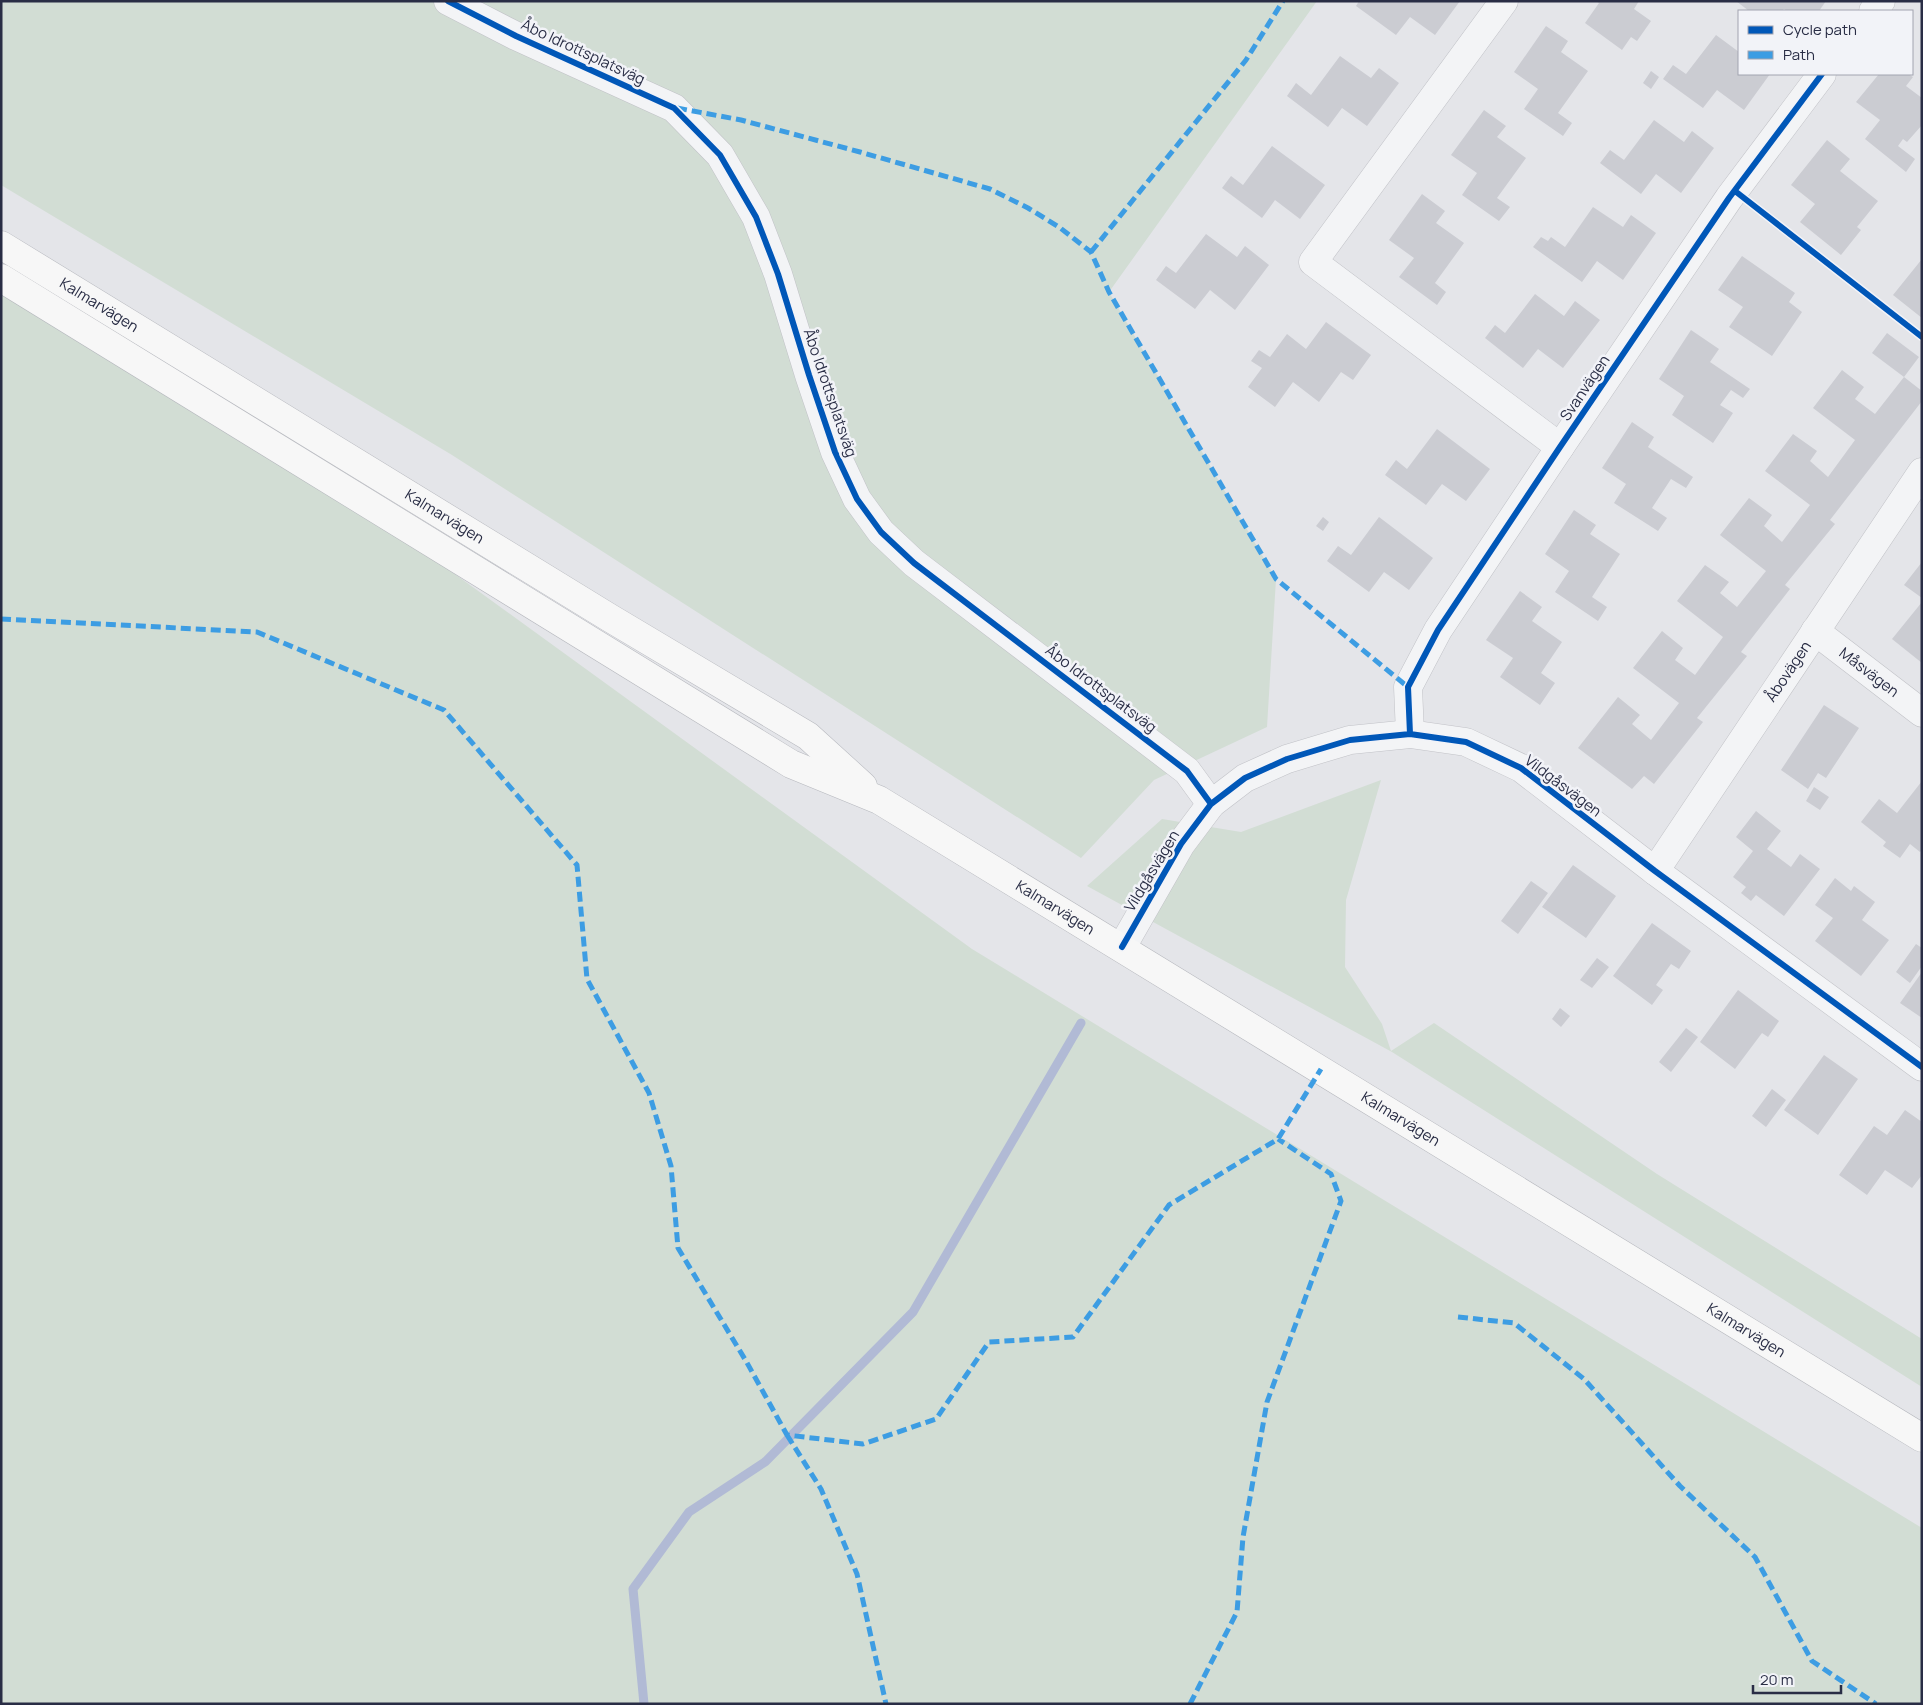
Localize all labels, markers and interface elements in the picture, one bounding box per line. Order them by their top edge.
legend [1738,10,1913,75]
street label: Åbo Idrottsplatsväg [518,14,649,89]
text: Cycle path [1783,19,1857,40]
text: Path [1783,44,1815,65]
street label: Kalmarvägen [56,272,143,337]
street label: Åbo Idrottsplatsväg [799,326,862,460]
street label: Svanvägen [1555,350,1614,425]
street label: Kalmarvägen [401,484,488,548]
street label: Åbovägen [1760,637,1816,706]
street label: Åbo Idrottsplatsväg [1041,640,1161,737]
street label: Måsvägen [1835,642,1904,702]
street label: Vildgåsvägen [1521,750,1606,821]
street label: Vildgåsvägen [1119,826,1184,915]
street label: Kalmarvägen [1012,875,1099,940]
street label: Kalmarvägen [1357,1086,1444,1151]
street label: Kalmarvägen [1703,1298,1790,1362]
scale bar [1753,1662,1840,1694]
text: 20 m [1760,1669,1793,1690]

